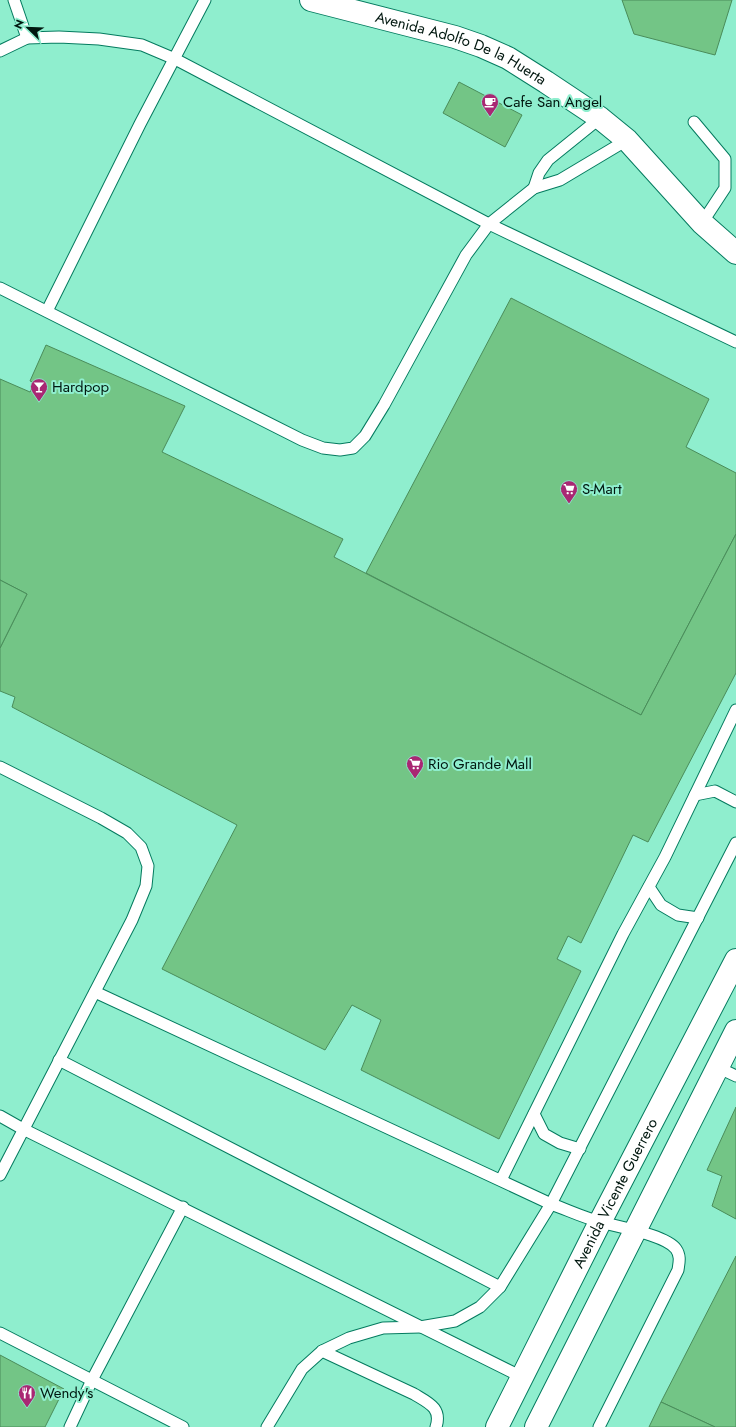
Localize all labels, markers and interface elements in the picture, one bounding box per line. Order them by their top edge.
street label: Avenida Adolfo De la Huerta [373,6,551,91]
north arrow [8,8,48,48]
text: N [10,17,28,31]
place label: Cafe San Angel [503,91,602,113]
cafe icon: Cafe San Angel [480,92,500,117]
place label: Hardpop [52,376,109,398]
bar icon: Hardpop [29,377,49,402]
place label: S-Mart [582,478,622,500]
supermarket icon: S-Mart [559,479,579,504]
place label: Rio Grande Mall [428,753,532,775]
supermarket icon: Rio Grande Mall [405,754,425,779]
street label: Avenida Vicente Guerrero [568,1114,663,1272]
place label: Wendy's [40,1382,93,1404]
restaurant icon: Wendy's [17,1383,37,1408]

